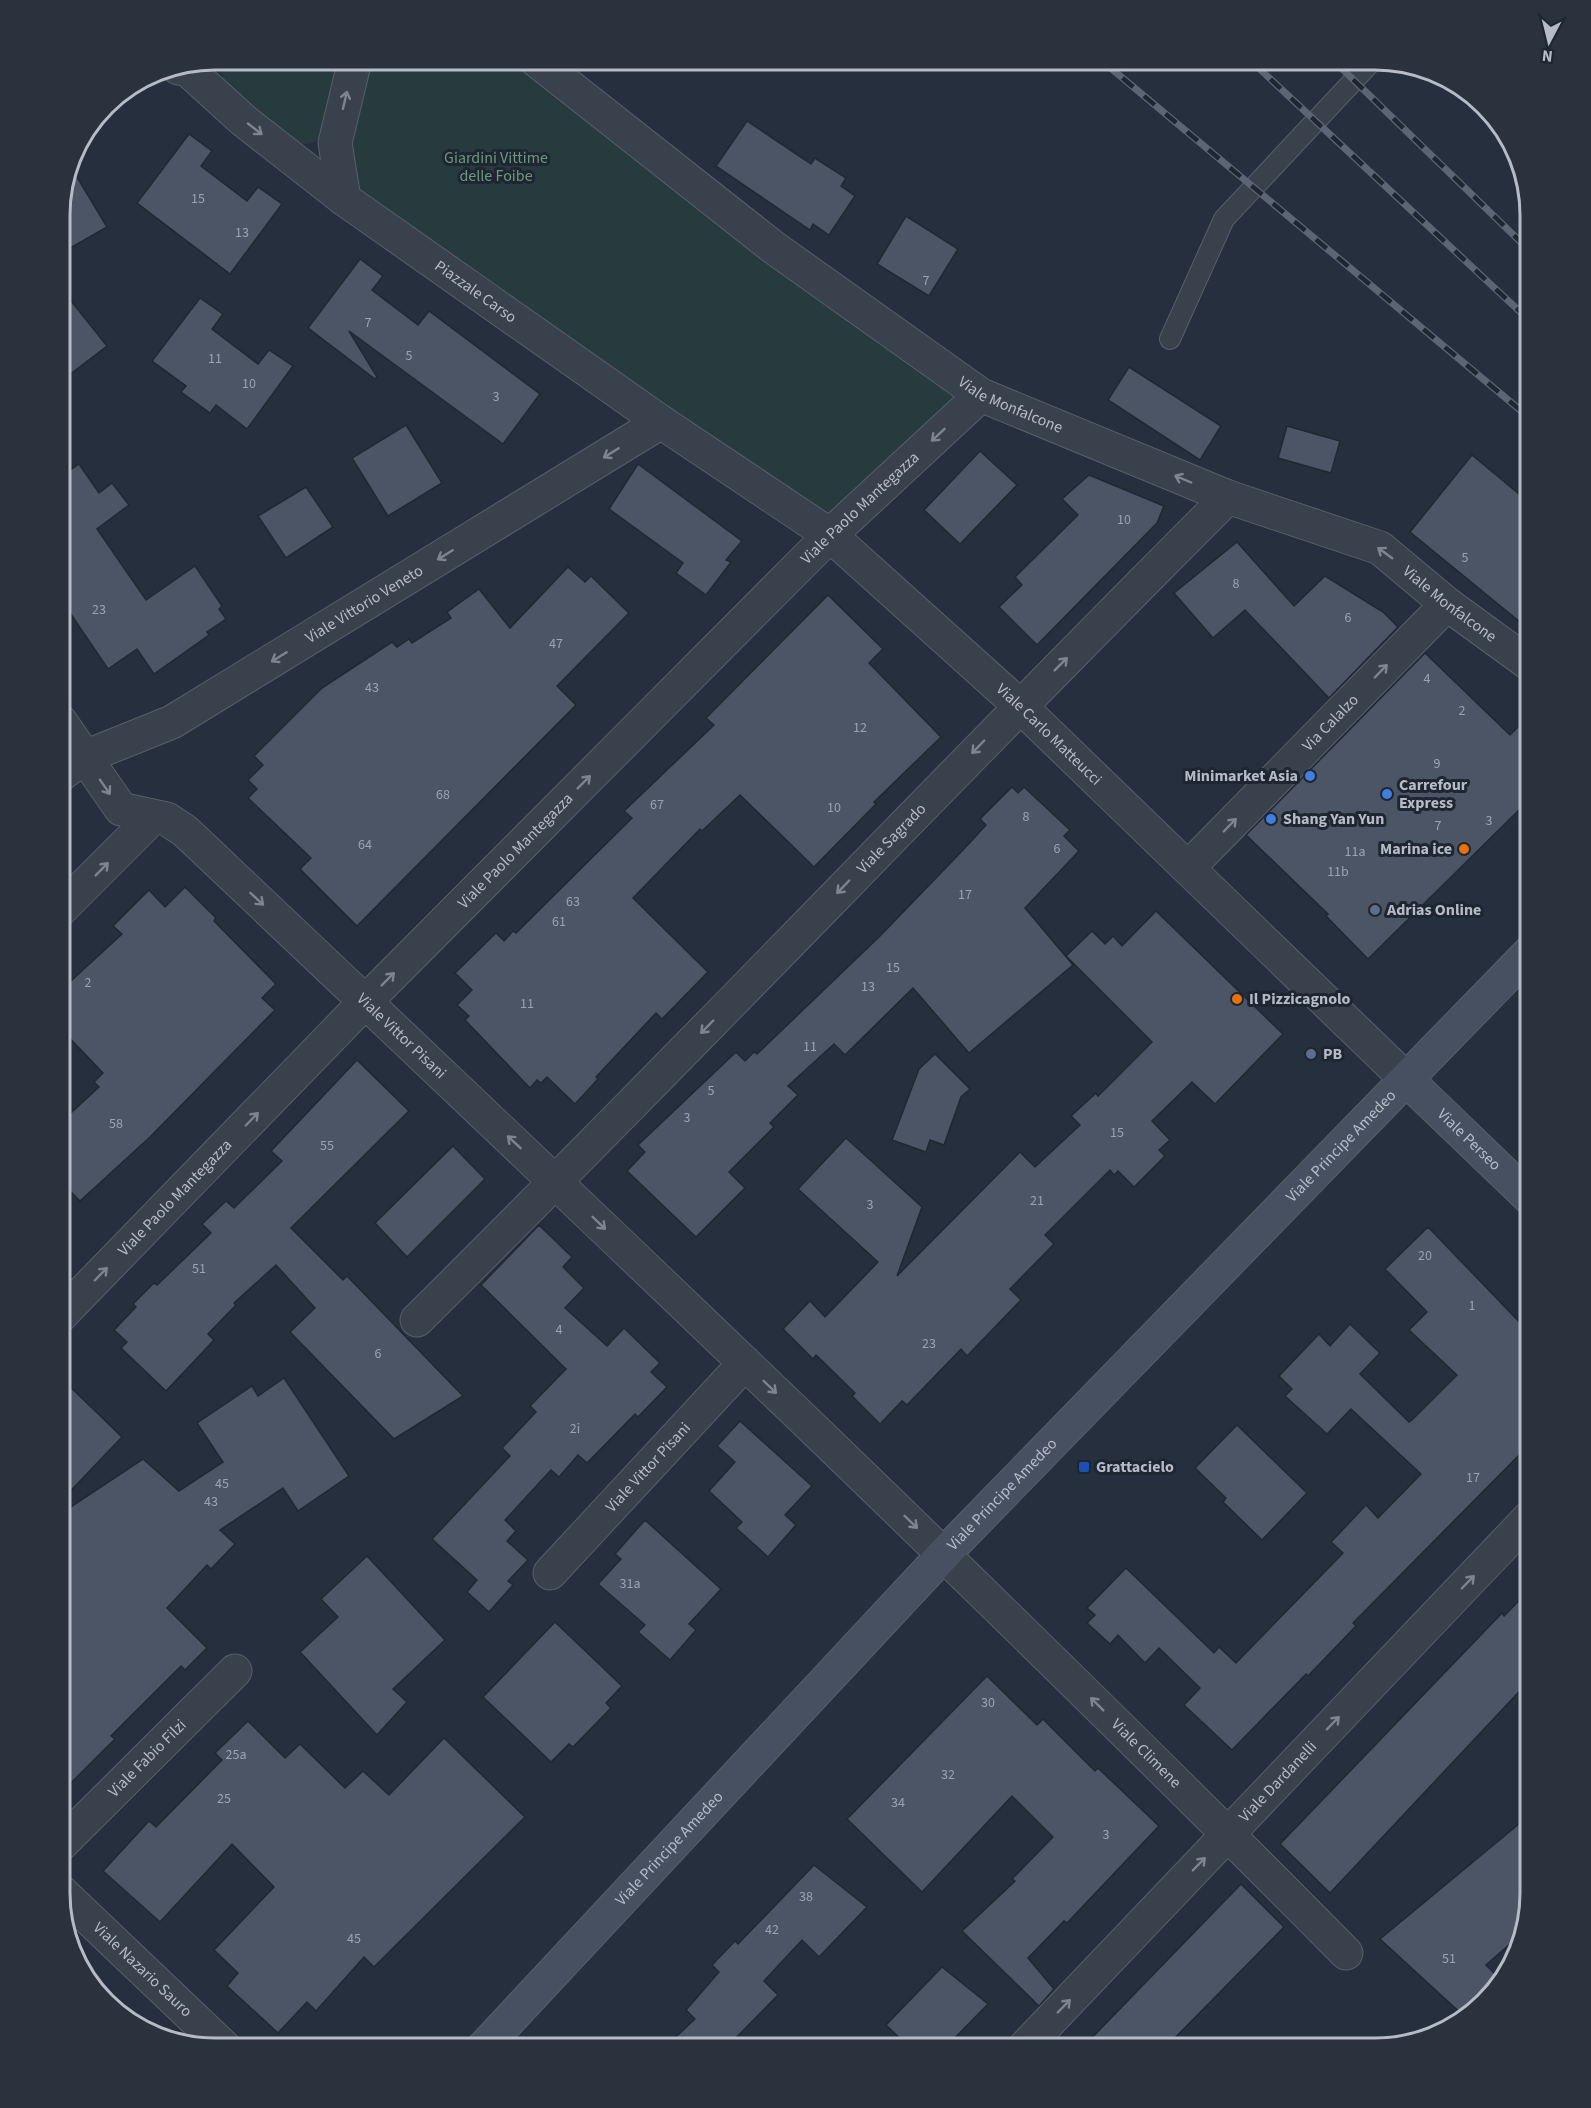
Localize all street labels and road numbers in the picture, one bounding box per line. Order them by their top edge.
street label: Piazzale Carso [430,255,521,328]
street label: Viale Monfalcone [954,371,1066,439]
street label: Viale Paolo Mantegazza [796,447,924,569]
street label: Viale Vittorio Veneto [301,560,427,649]
street label: Viale Monfalcone [1398,560,1501,647]
street label: Viale Carlo Matteucci [991,678,1107,790]
street label: Via Calalzo [1297,689,1364,756]
street label: Viale Paolo Mantegazza [453,788,578,914]
street label: Viale Sagrado [852,798,931,879]
street label: Viale Vittor Pisani [352,988,451,1084]
street label: Viale Principe Amedeo [1281,1085,1401,1207]
street label: Viale Perseo [1432,1104,1506,1176]
street label: Viale Paolo Mantegazza [113,1134,237,1261]
street label: Viale Vittor Pisani [600,1418,695,1517]
street label: Viale Principe Amedeo [942,1433,1062,1556]
street label: Viale Fabio Filzi [103,1714,191,1802]
street label: Viale Climene [1106,1714,1186,1793]
street label: Viale Dardanelli [1234,1736,1322,1827]
street label: Viale Principe Amedeo [610,1786,728,1911]
street label: Viale Nazario Sauro [88,1917,197,2022]

